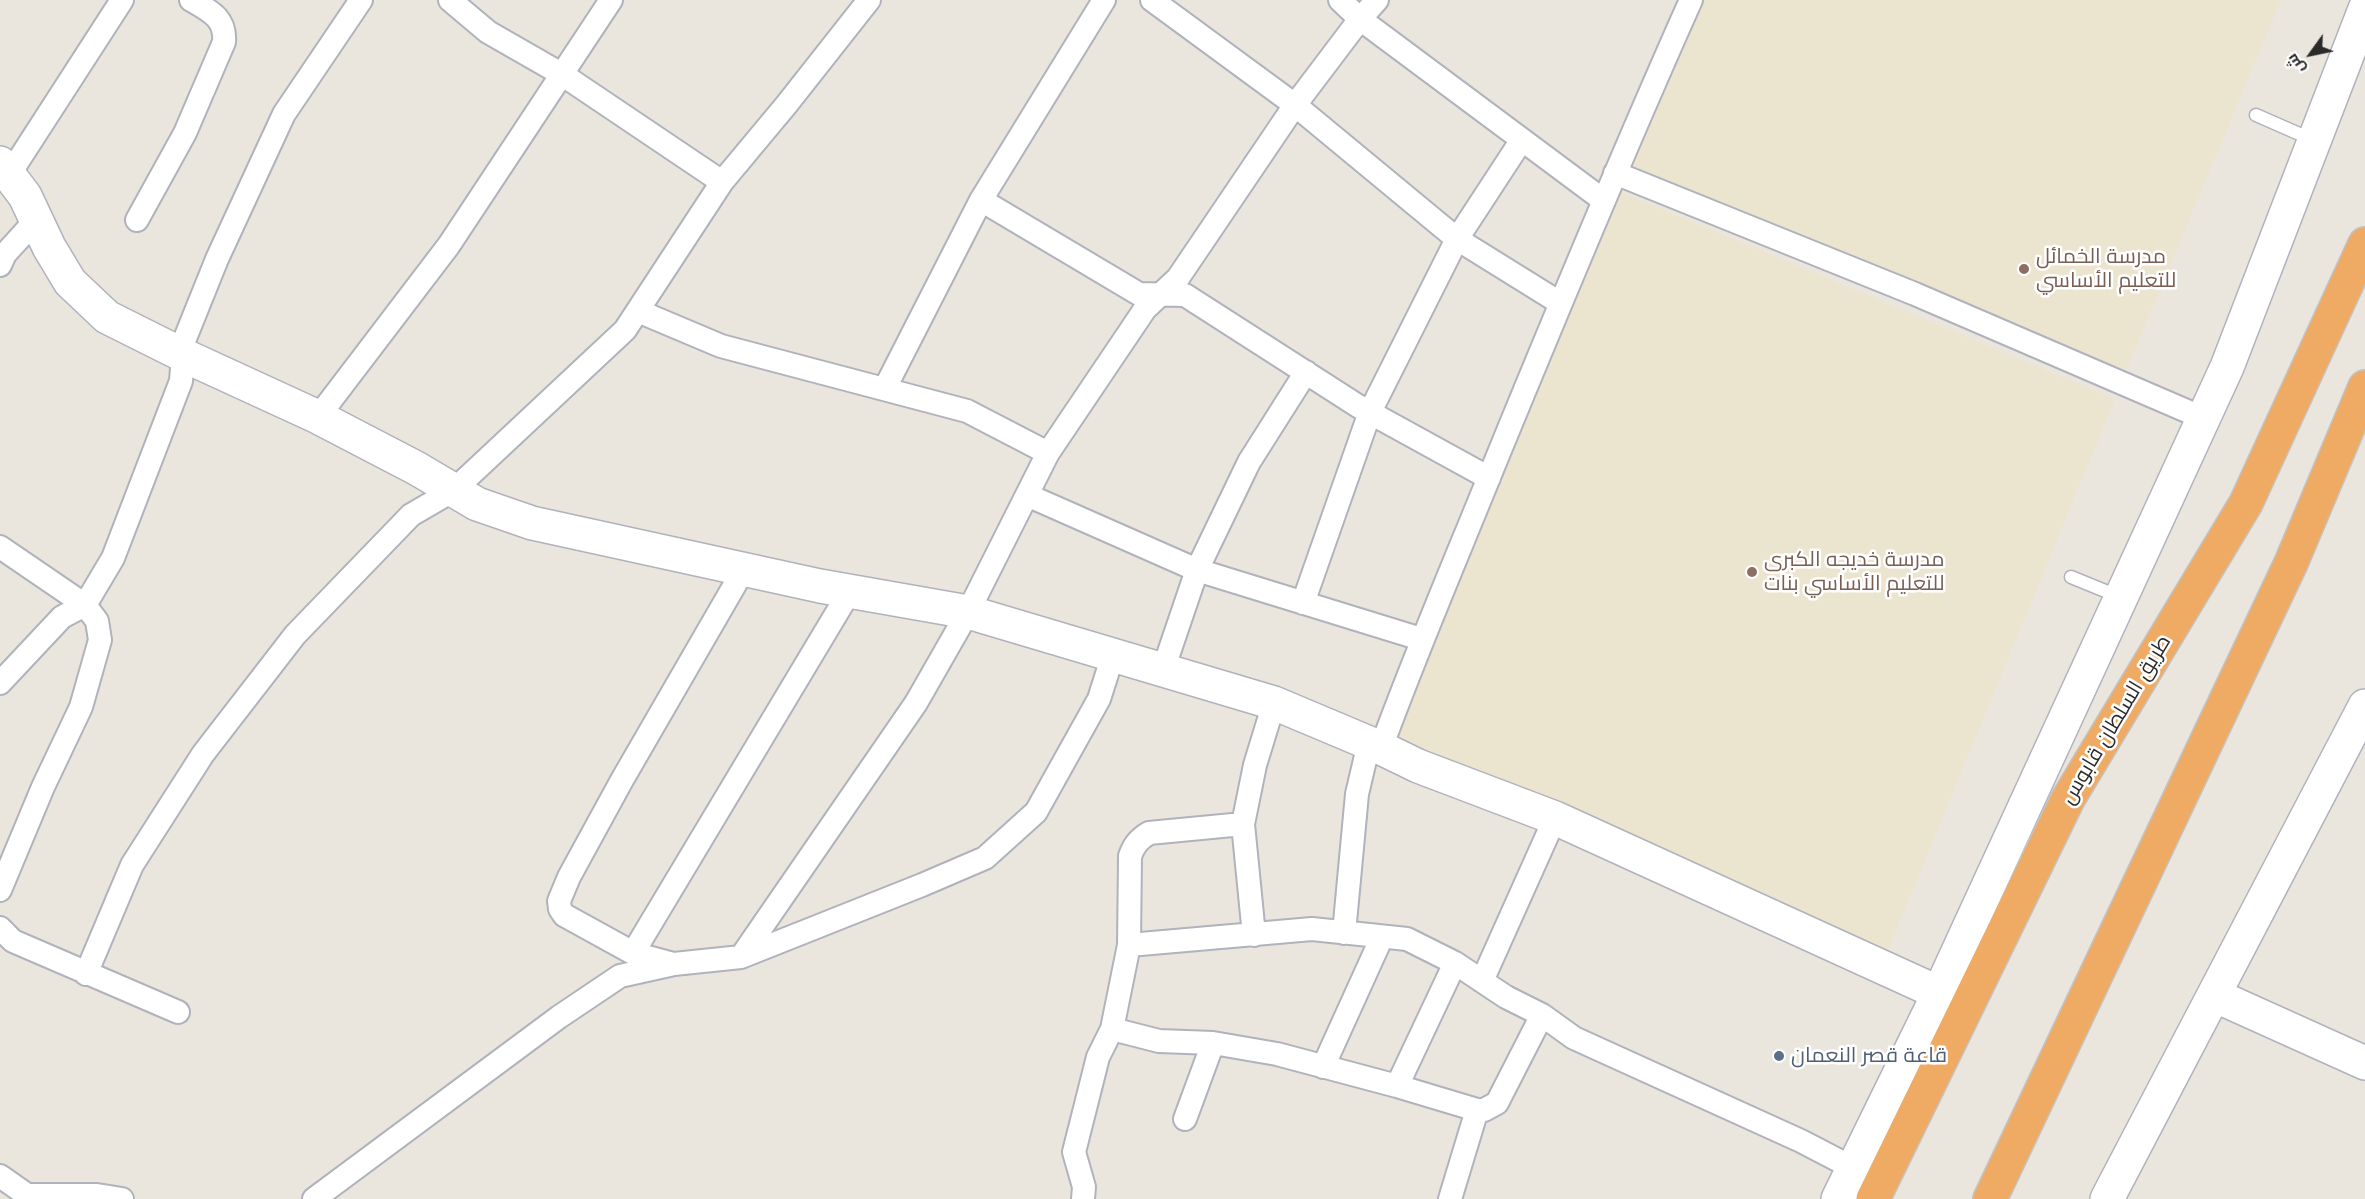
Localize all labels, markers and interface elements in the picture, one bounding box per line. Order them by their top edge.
north arrow [2281,24,2341,84]
text: ش [2282,50,2309,78]
place label: مدرسة الخمائل للتعليم الأساسي [2036,244,2176,294]
marker: مدرسة الخمائل للتعليم الأساسي [2017,262,2031,276]
place label: مدرسة خديجه الكبرى للتعليم الأساسي بنات [1764,547,1945,597]
marker: مدرسة خديجه الكبرى للتعليم الأساسي بنات [1745,565,1759,579]
street label: طريق السلطان قابوس [2056,631,2176,809]
place label: قاعة قصر النعمان [1791,1043,1947,1069]
marker: قاعة قصر النعمان [1772,1049,1786,1063]

